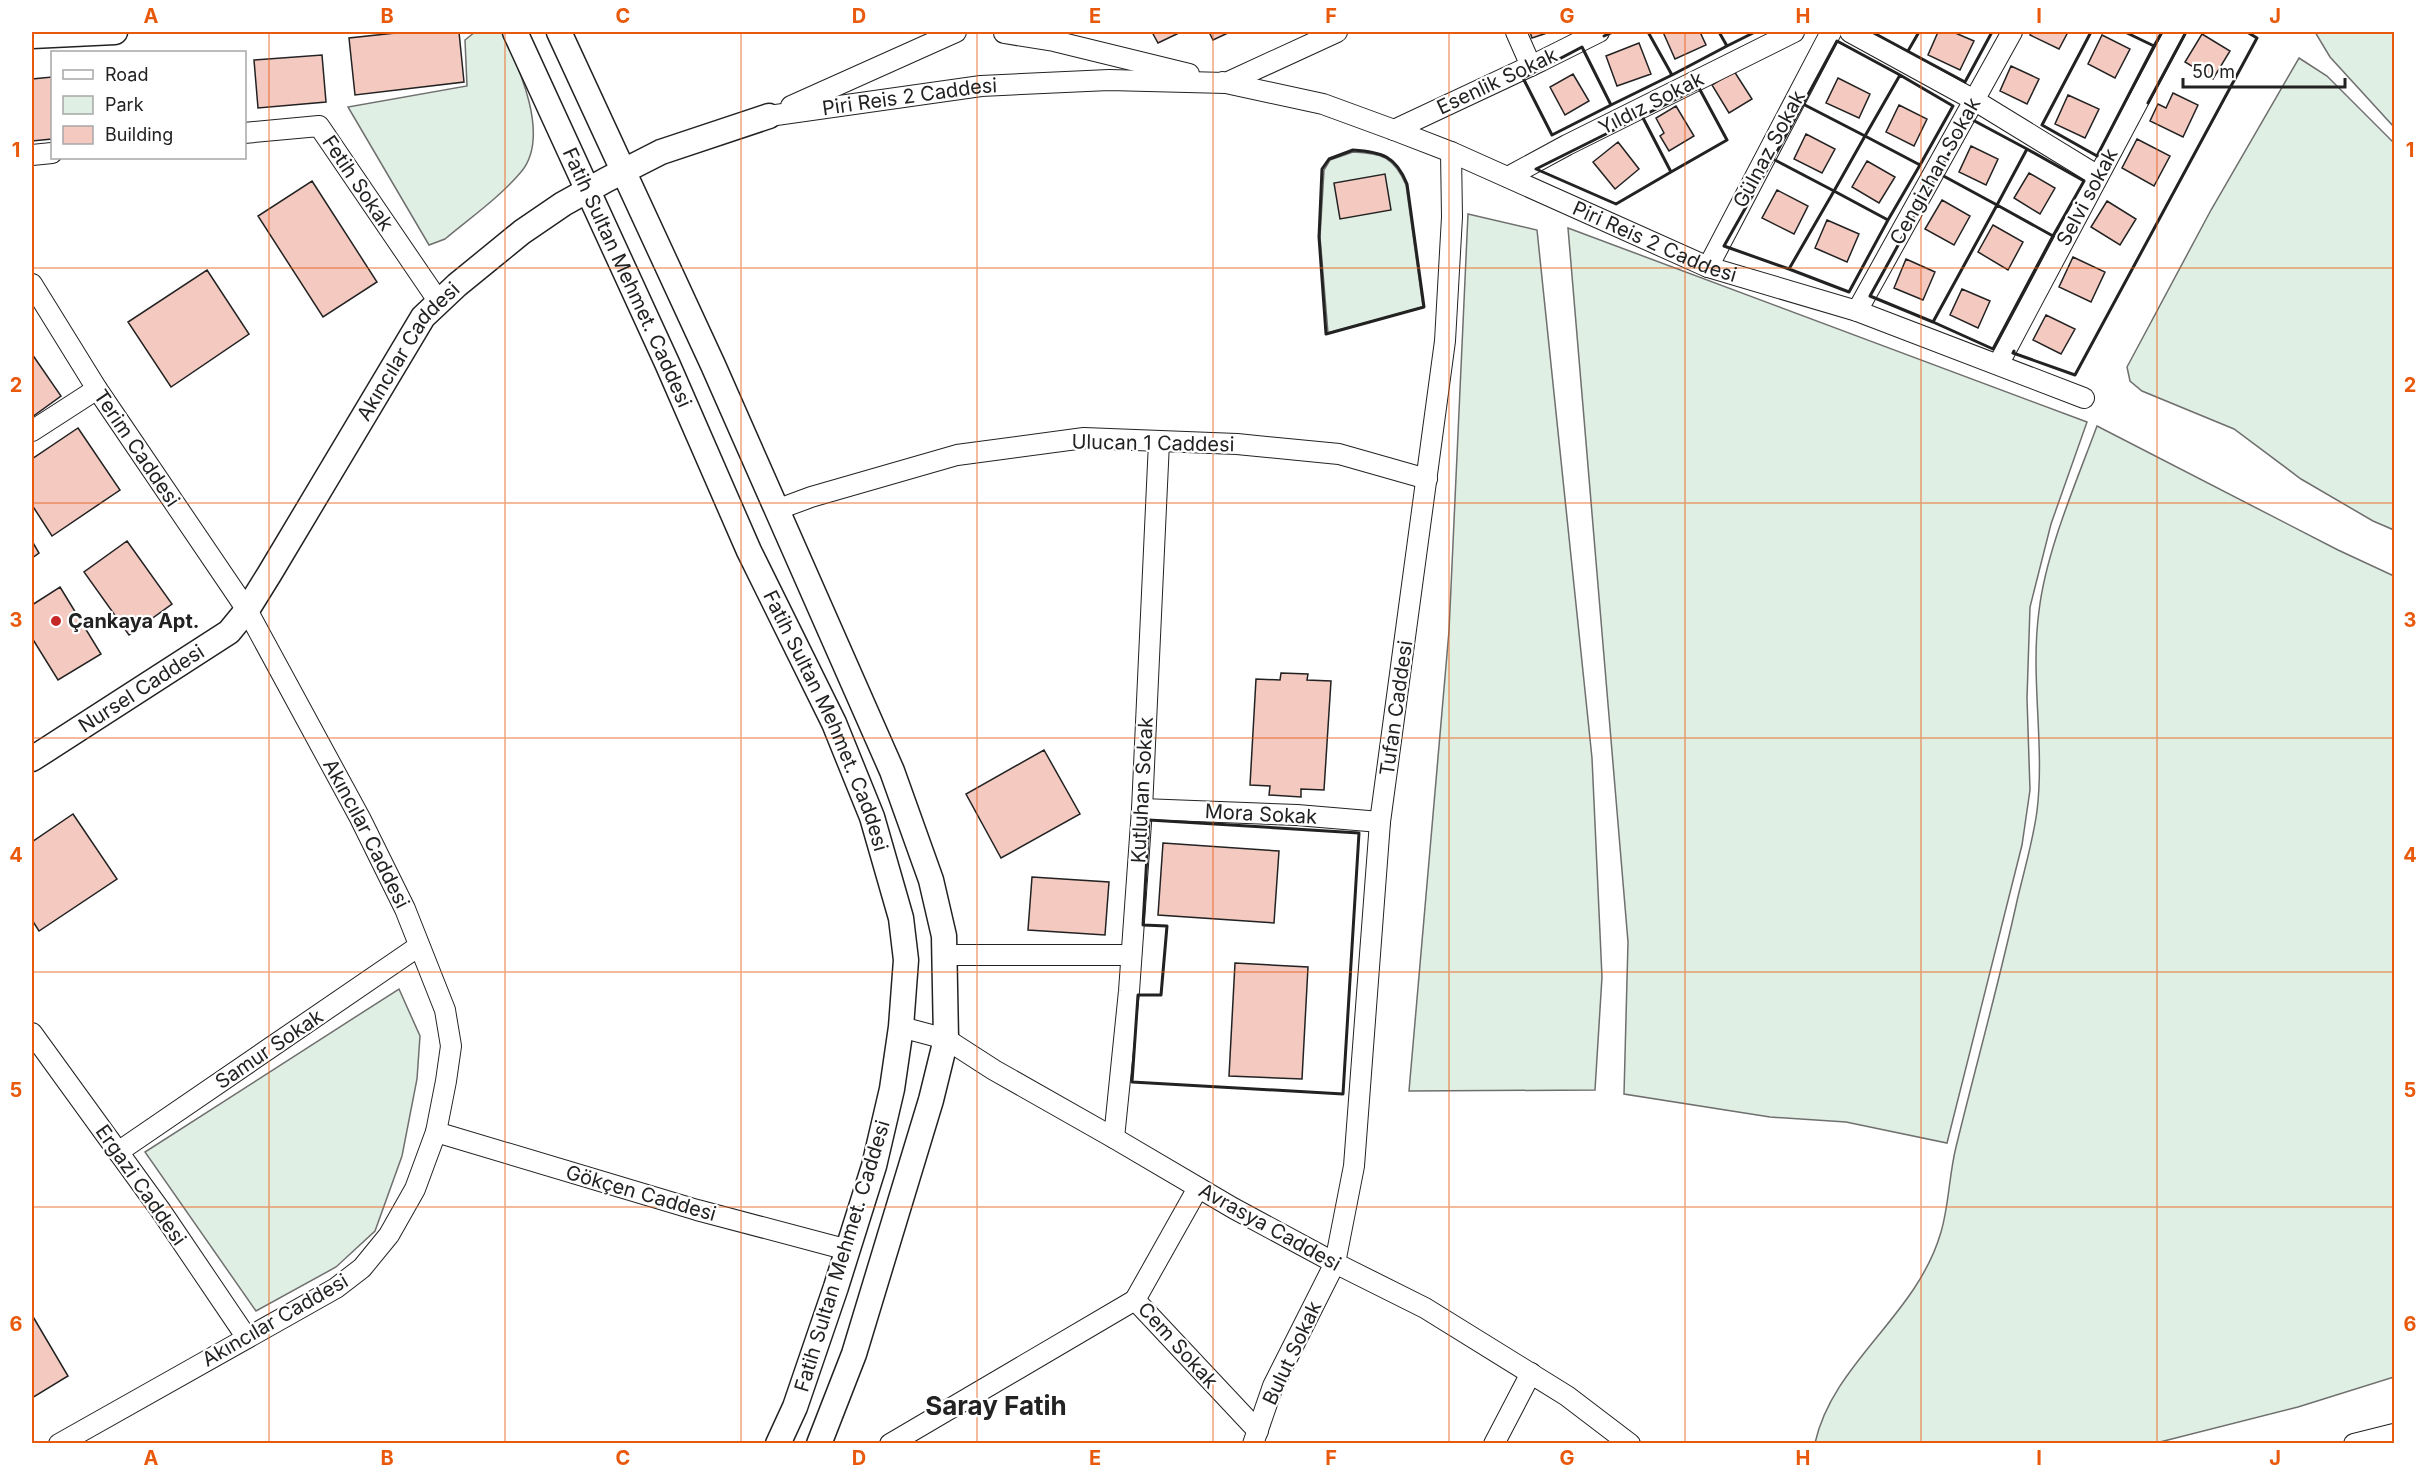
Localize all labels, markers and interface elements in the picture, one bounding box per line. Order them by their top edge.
text: A [144,4,159,28]
text: B [380,4,394,28]
text: C [616,4,630,28]
text: D [852,4,866,28]
text: E [1089,4,1101,28]
text: F [1325,4,1337,28]
text: G [1559,4,1575,28]
text: H [1796,4,1810,28]
text: I [2036,4,2042,28]
text: J [2269,4,2281,28]
street label: Esenlik Sokak [1433,43,1561,119]
legend [51,51,246,159]
scale bar [2183,51,2345,89]
text: 50 m [2192,61,2235,82]
text: Road [105,64,148,85]
street label: Yıldız Sokak [1595,66,1707,140]
street label: Piri Reis 2 Caddesi [821,73,998,120]
street label: Gülnaz Sokak [1728,86,1810,212]
street label: Cengizhan Sokak [1885,93,1985,249]
text: Park [105,94,144,115]
text: Building [105,124,173,145]
street label: Fetih Sokak [317,131,399,235]
text: 1 [12,138,20,162]
text: 1 [2406,138,2414,162]
street label: Fatih Sultan Mehmet. Caddesi [558,144,697,411]
street label: Selvi sokak [2051,144,2123,250]
street label: Piri Reis 2 Caddesi [1569,196,1740,287]
street label: Akıncılar Caddesi [352,277,464,425]
text: 2 [10,373,22,397]
text: 2 [2404,373,2416,397]
street label: Terim Caddesi [89,385,185,511]
street label: Ulucan 1 Caddesi [1071,430,1235,456]
street label: Fatih Sultan Mehmet. Caddesi [758,586,893,854]
text: 3 [10,608,22,632]
text: 3 [2404,608,2416,632]
place label: Çankaya Apt. [68,609,199,633]
marker: Çankaya Apt. [49,614,63,628]
street label: Nursel Caddesi [74,639,209,738]
street label: Tufan Caddesi [1375,639,1417,777]
street label: Kutluhan Sokak [1126,716,1158,864]
street label: Akıncılar Caddesi [318,755,415,912]
street label: Mora Sokak [1204,799,1318,829]
text: 4 [9,843,23,867]
text: 4 [2403,843,2417,867]
street label: Samur Sokak [211,1004,327,1094]
text: 5 [10,1078,22,1102]
text: 5 [2404,1078,2416,1102]
street label: Fatih Sultan Mehmet. Caddesi [789,1117,895,1395]
street label: Ergazi Caddesi [91,1120,191,1250]
street label: Gökçen Caddesi [563,1160,719,1226]
street label: Avrasya Caddesi [1195,1178,1345,1276]
street label: Akıncılar Caddesi [198,1269,352,1371]
street label: Cem Sokak [1133,1297,1223,1393]
street label: Bulut Sokak [1258,1297,1326,1409]
text: 6 [10,1312,23,1336]
text: 6 [2404,1312,2417,1336]
district label: Saray Fatih [925,1390,1067,1421]
text: A [144,1446,159,1470]
text: B [380,1446,394,1470]
text: C [616,1446,630,1470]
text: D [852,1446,866,1470]
text: E [1089,1446,1101,1470]
text: F [1325,1446,1337,1470]
text: G [1559,1446,1575,1470]
text: H [1796,1446,1810,1470]
text: I [2036,1446,2042,1470]
text: J [2269,1446,2281,1470]

